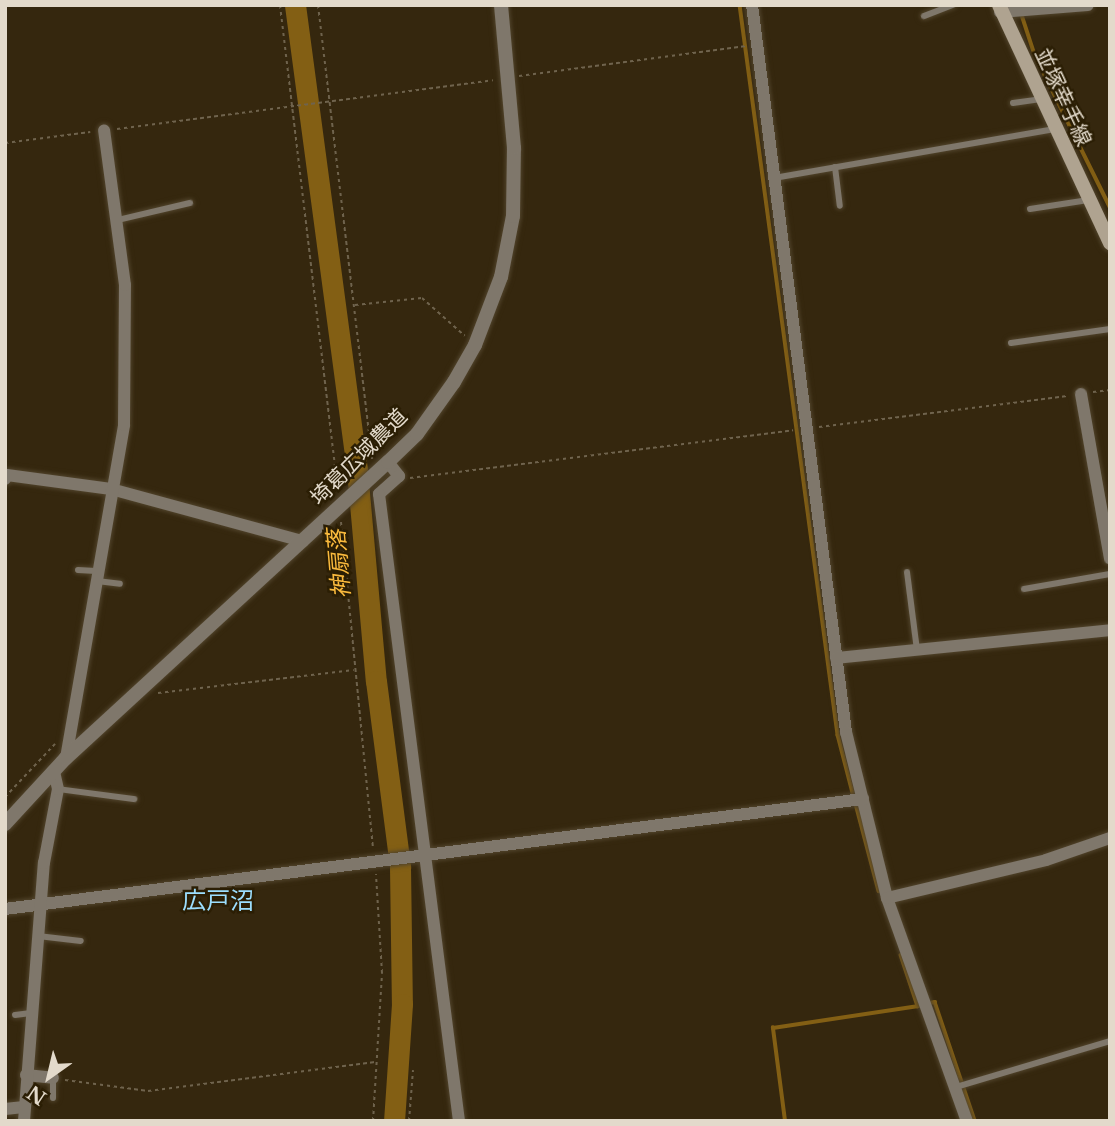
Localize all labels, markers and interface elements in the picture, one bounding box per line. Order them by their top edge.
street label: 並塚幸手線 [1029,44,1097,150]
street label: 埼葛広域農道 [306,404,412,510]
water label: 神扇落 [322,528,356,600]
district label: 広戸沼 [182,887,254,915]
north arrow [14,1042,84,1112]
text: N [23,1080,51,1109]

